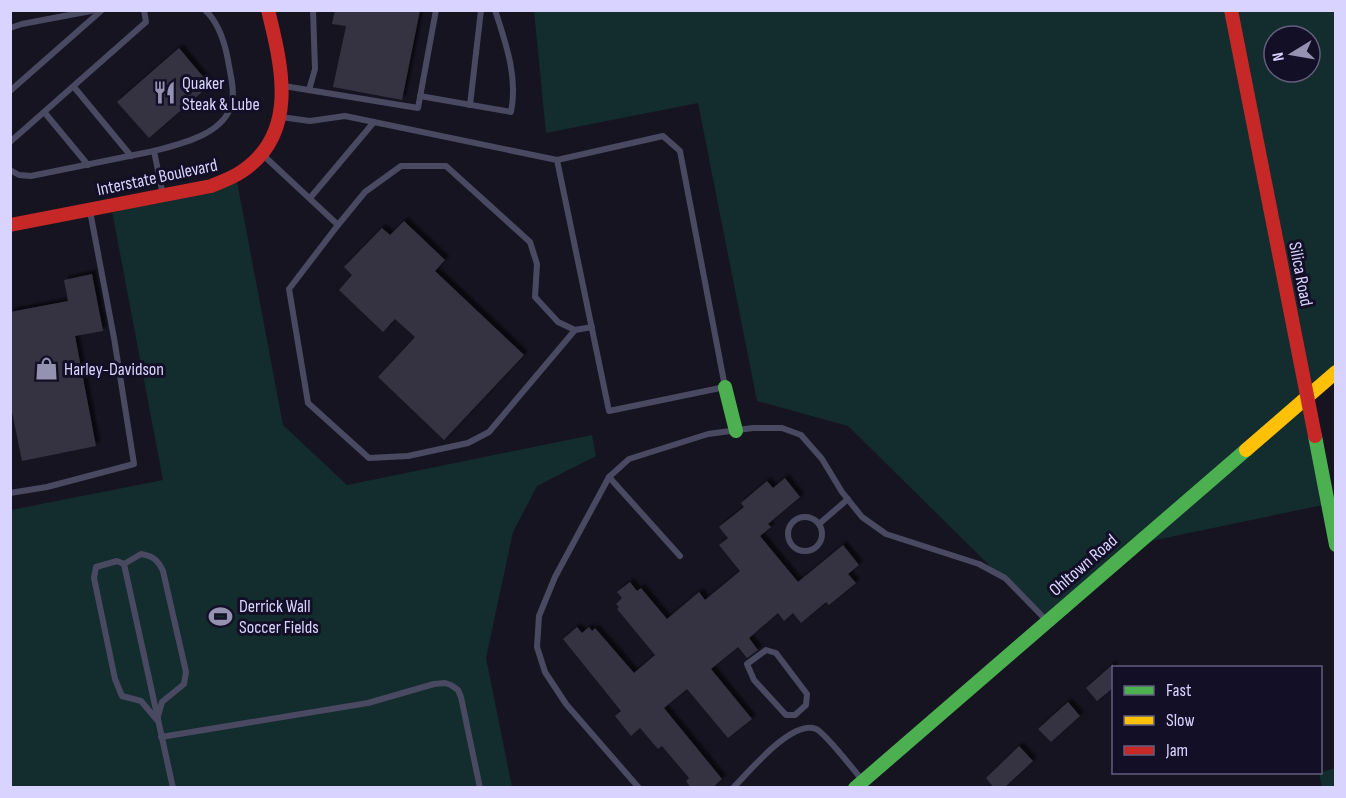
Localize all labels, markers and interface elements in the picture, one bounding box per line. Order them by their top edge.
north arrow [1262,24,1322,84]
text: N [1269,51,1289,63]
place label: Quaker Steak & Lube [182,73,260,115]
restaurant icon: Quaker Steak & Lube [151,80,177,106]
street label: Interstate Boulevard [95,154,219,201]
street label: Silica Road [1284,240,1317,308]
shop icon: Harley-Davidson [33,356,59,382]
place label: Harley-Davidson [64,359,164,380]
street label: Ohltown Road [1045,530,1122,601]
place label: Derrick Wall Soccer Fields [239,596,319,638]
sports icon: Derrick Wall Soccer Fields [208,603,234,629]
legend [1112,666,1322,774]
text: Fast [1166,680,1192,701]
text: Slow [1166,710,1195,731]
text: Jam [1165,740,1188,761]

